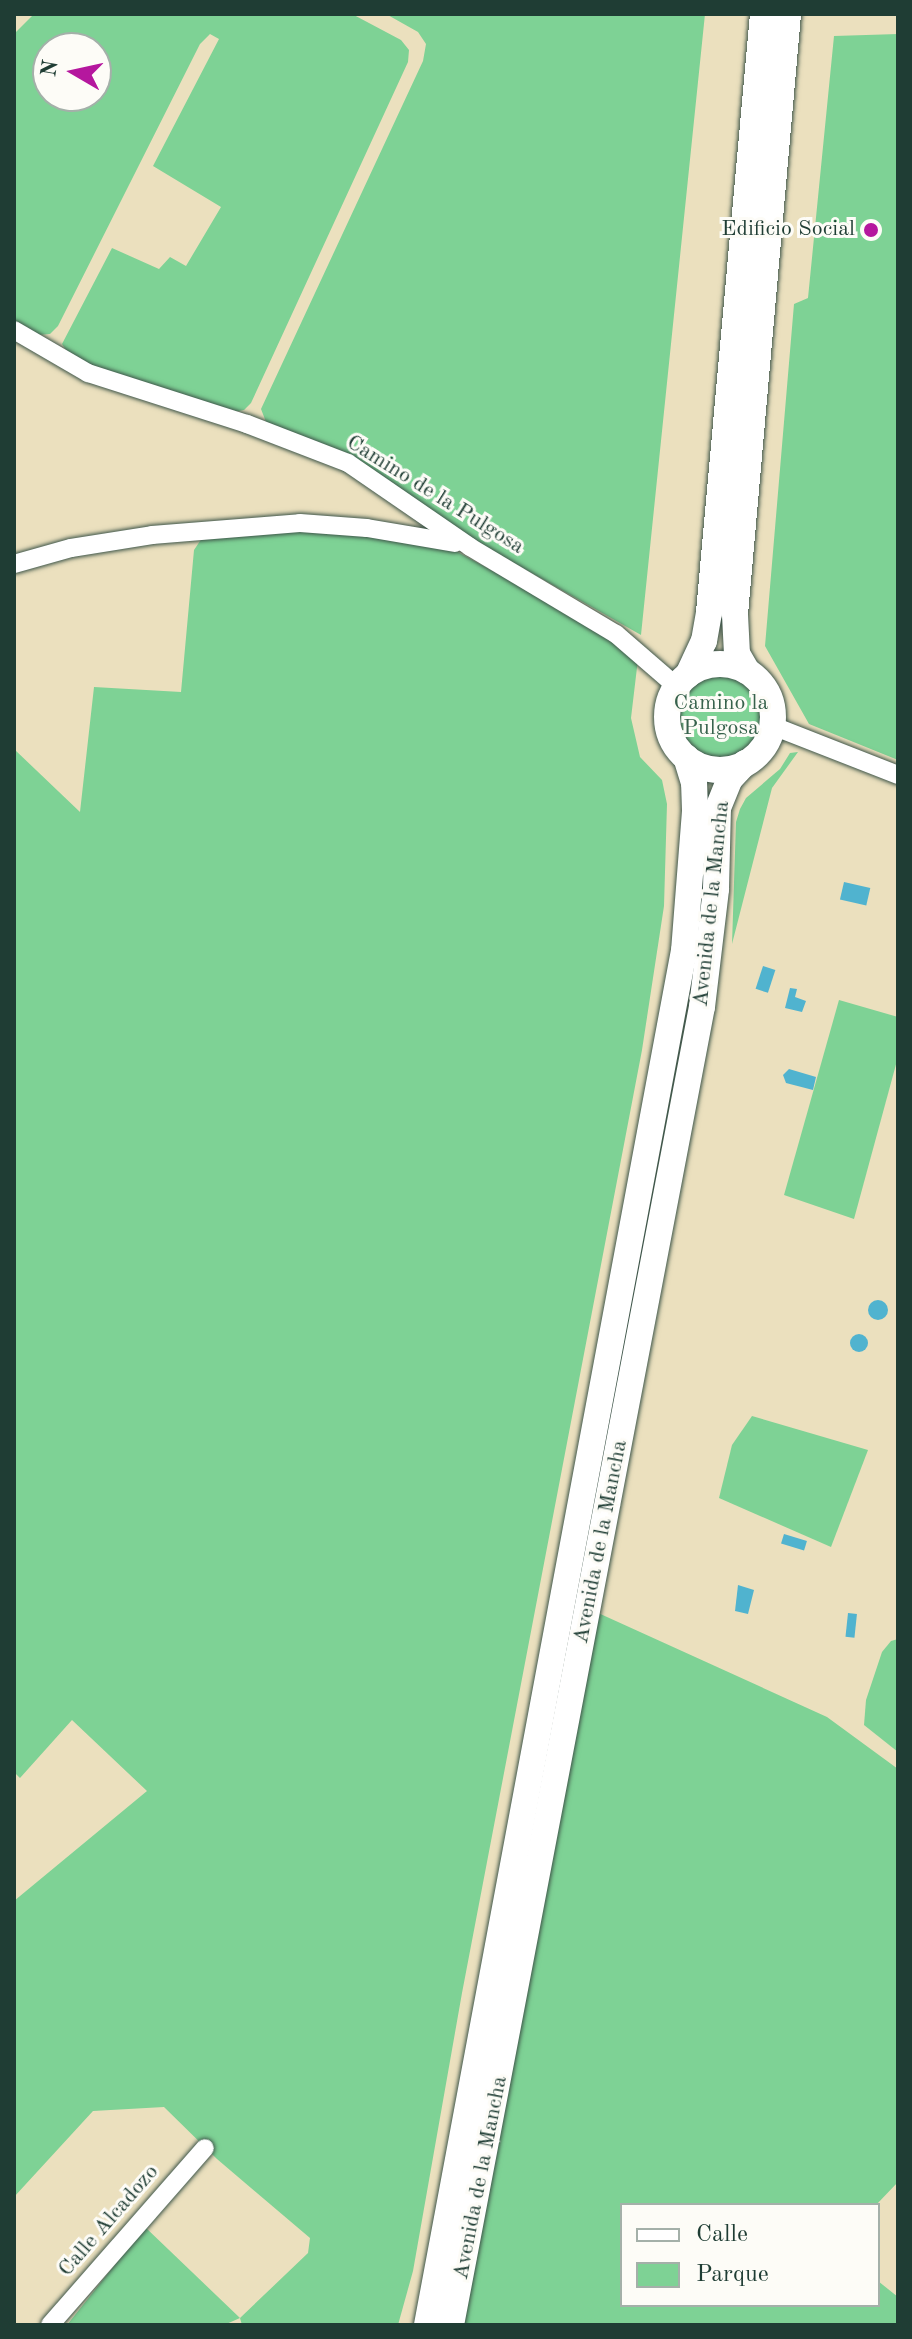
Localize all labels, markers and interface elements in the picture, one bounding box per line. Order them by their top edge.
north arrow [32,32,112,112]
text: N [38,59,62,79]
place label: Edificio Social [721,217,855,243]
marker: Edificio Social [862,221,880,239]
street label: Camino de la Pulgosa [341,430,529,560]
park label: Camino la Pulgosa [674,690,768,742]
street label: Avenida de la Mancha [688,800,736,1008]
street label: Avenida de la Mancha [568,1438,634,1646]
street label: Avenida de la Mancha [448,2074,514,2282]
street label: Calle Alcadozo [53,2160,165,2282]
legend [620,2203,880,2307]
text: Calle [696,2223,748,2247]
text: Parque [696,2263,769,2287]

